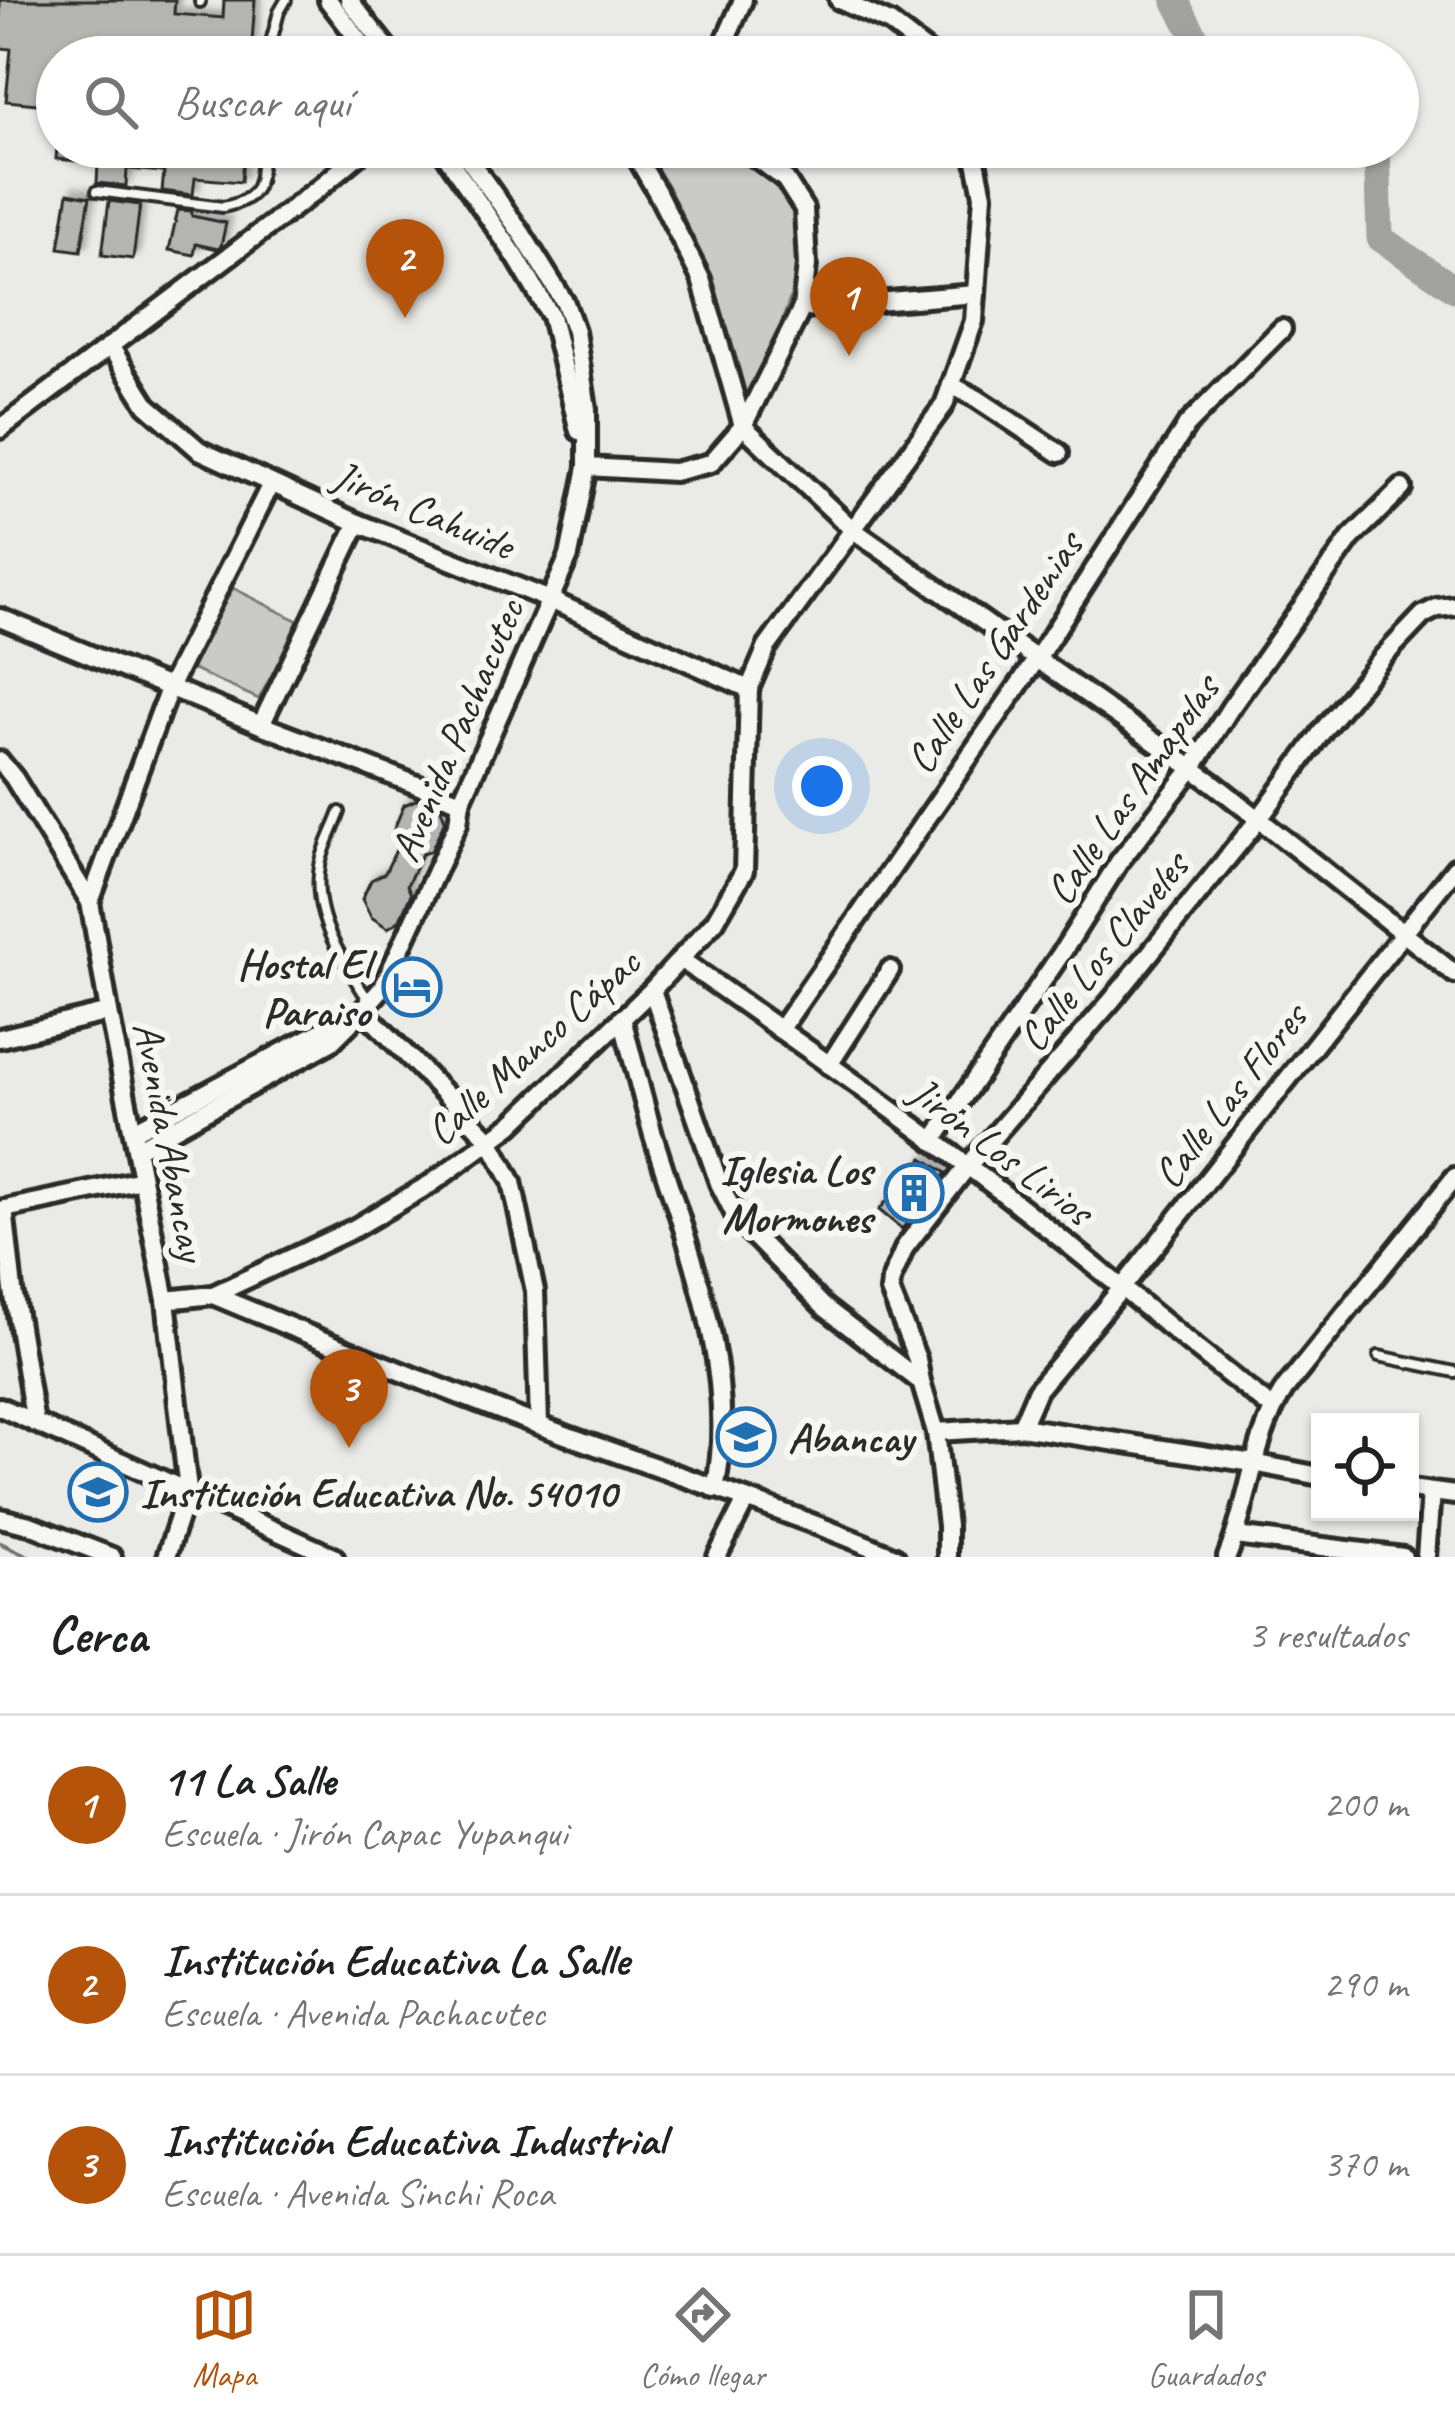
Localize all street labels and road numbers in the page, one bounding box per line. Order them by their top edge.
street label: Jirón Cahuide [323,448,525,573]
street label: Calle Las Gardenias [894,519,1096,784]
street label: Avenida Pachacutec [378,589,537,870]
street label: Calle Las Amapolas [1034,662,1233,915]
street label: Calle Los Claveles [1007,838,1202,1063]
street label: Calle Manco Cápac [415,936,653,1157]
street label: Calle Las Flores [1141,990,1321,1199]
street label: Avenida Abancay [120,1017,219,1269]
street label: Jirón Los Lirios [898,1064,1106,1239]

